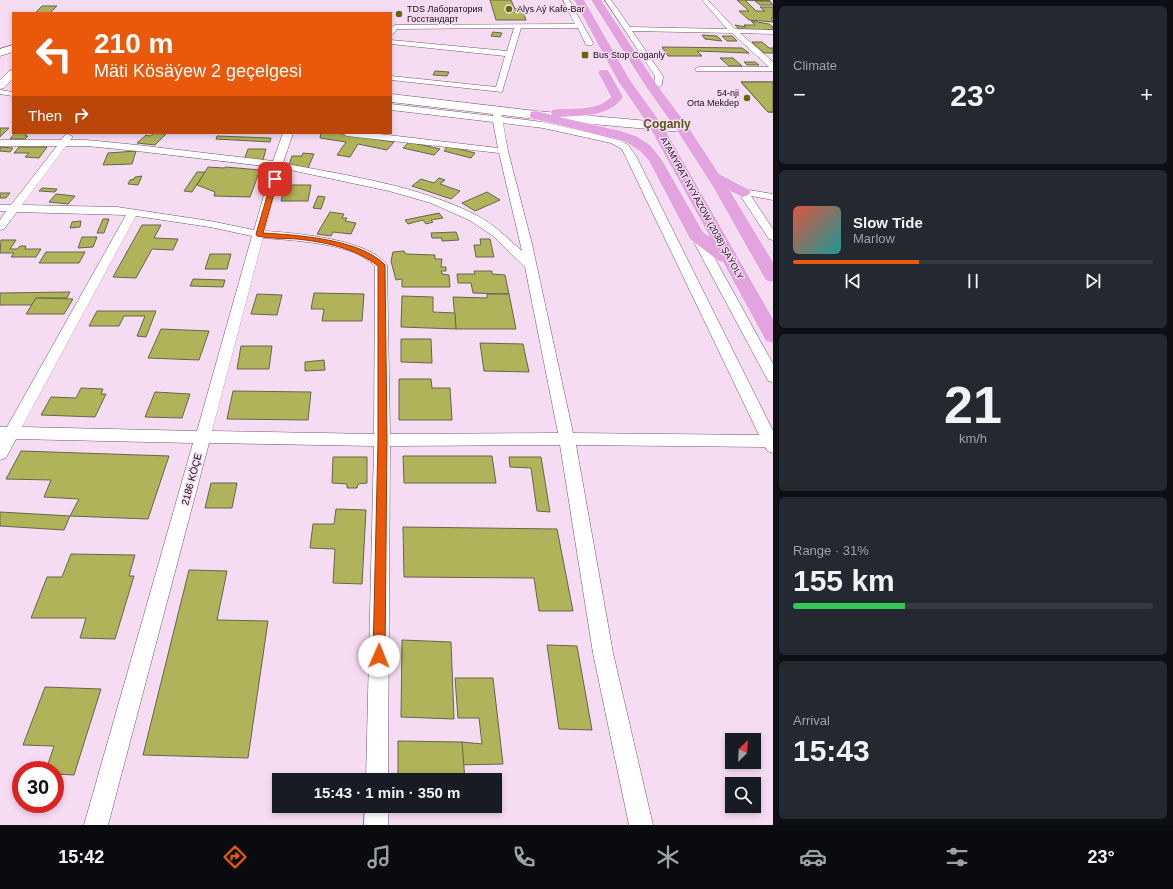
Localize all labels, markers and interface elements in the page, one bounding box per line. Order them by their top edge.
place label: TDS Лаборатория Госстандарт [407,4,482,24]
marker: Alys Aý Kafe-Bar [504,4,514,14]
place label: Alys Aý Kafe-Bar [517,4,585,14]
marker: TDS Лаборатория Госстандарт [394,9,404,19]
icon: left [28,28,80,80]
text: 210 m [94,28,173,59]
marker: Bus Stop Coganly [580,50,590,60]
place label: Bus Stop Coganly [593,50,666,60]
text: Climate [793,58,837,73]
text: Mäti Kösäýew 2 geçelgesi [94,61,302,81]
text: 23° [950,79,996,112]
text: − [793,82,806,107]
text: + [1140,82,1153,107]
place label: 54-nji Orta Mekdep [687,88,739,108]
marker: 54-nji Orta Mekdep [742,93,752,103]
icon: right [70,104,92,126]
text: Then [28,107,62,124]
district label: Çoganly [643,117,691,131]
street label: ATAMYRAT NYÝAZOW (2038) ŞAÝOLY [659,135,745,281]
pin [258,162,292,196]
icon: arrive [264,168,286,190]
text: Slow Tide [853,214,923,231]
text: Marlow [853,231,895,246]
icon: previous [842,270,864,292]
icon: pause [962,270,984,292]
icon: next [1082,270,1104,292]
text: 21 [944,376,1002,434]
text: km/h [959,431,987,446]
street label: 2186 KÖÇE [179,452,204,506]
text: Range · 31% [793,543,869,558]
text: 155 km [793,564,895,597]
position arrow [358,635,400,677]
text: Arrival [793,713,830,728]
north arrow [725,733,761,769]
map controls [725,733,761,813]
text: 15:43 [793,734,870,767]
speed limit sign: 30 [12,761,64,813]
button: search [725,777,761,813]
text: 15:43 · 1 min · 350 m [314,784,460,801]
icon: directions [221,843,249,871]
icon: music [365,843,393,871]
icon: phone [510,843,538,871]
icon: climate [654,843,682,871]
icon: car [799,843,827,871]
icon: filters [943,843,971,871]
text: 15:42 [58,847,104,867]
text: 23° [1087,847,1115,867]

